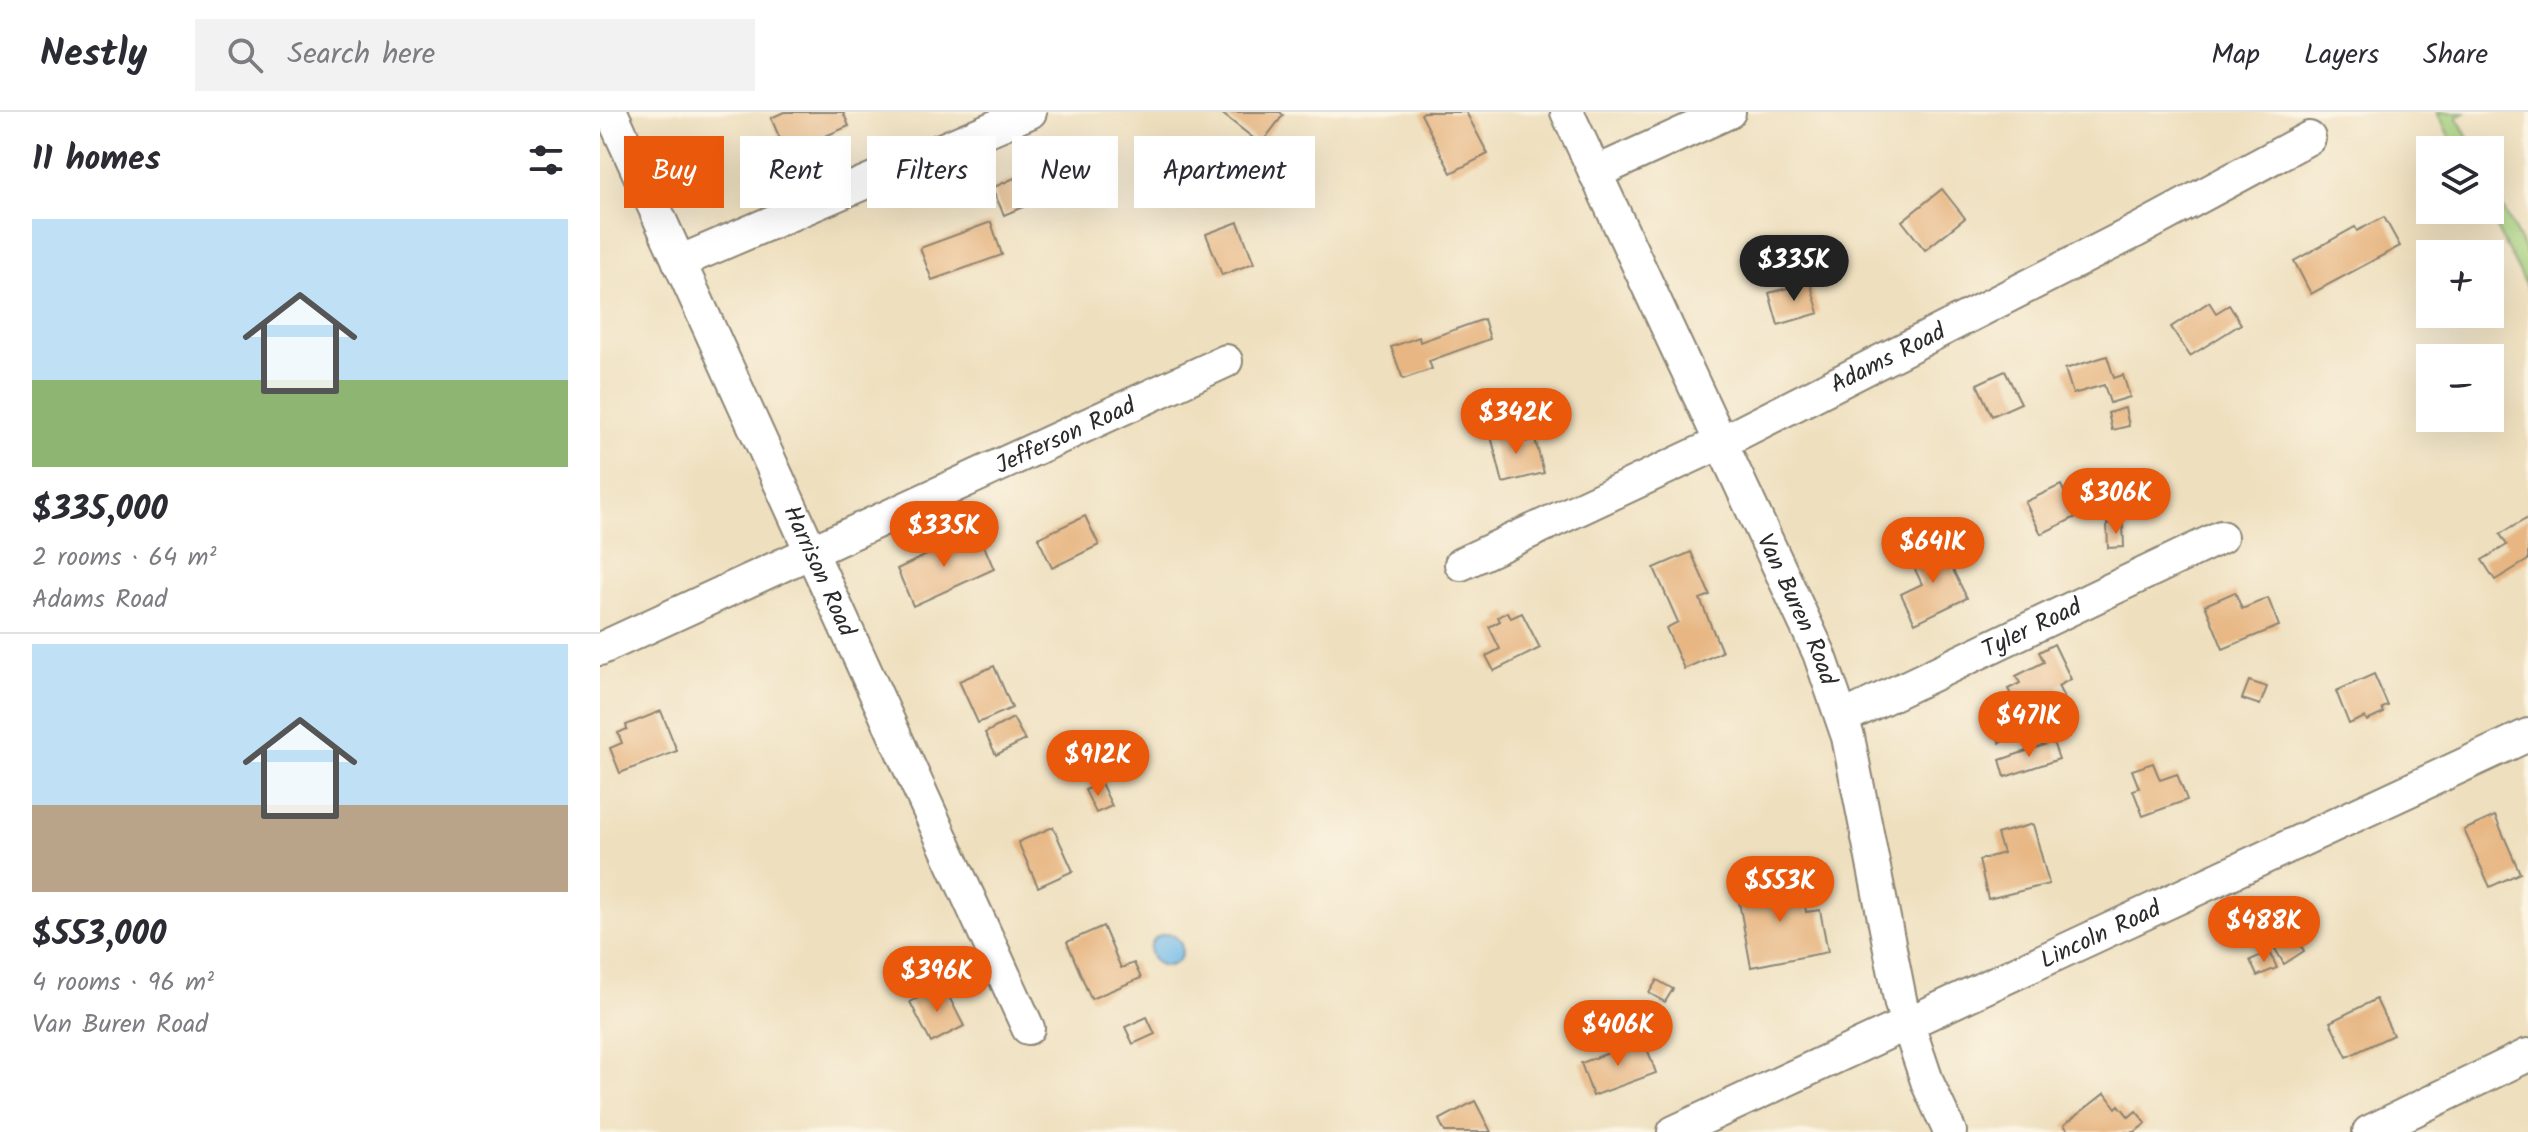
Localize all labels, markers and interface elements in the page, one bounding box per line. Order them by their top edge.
search box [195,19,755,91]
text: Nestly [40,25,147,85]
text: Search here [287,31,435,79]
icon: search [223,33,267,77]
text: Map [2211,33,2260,78]
text: Layers [2304,33,2379,78]
text: Share [2423,33,2488,78]
text: 11 homes [32,133,161,187]
chip: Buy [624,136,724,208]
chip: Rent [740,136,851,208]
chip: Filters [867,136,996,208]
chip: New [1012,136,1118,208]
chip: Apartment [1134,136,1315,208]
map controls [2416,136,2504,432]
button: layers [2416,136,2504,224]
icon: filters [524,138,568,182]
pin: $335K [1738,235,1850,303]
text: $335K [1758,240,1830,282]
button: + [2416,240,2504,328]
icon: home [228,271,372,415]
street label: Adams Road [1824,313,1954,405]
button: − [2416,344,2504,432]
street label: Jefferson Road [989,387,1143,486]
pin: $342K [1460,388,1572,456]
text: $342K [1479,393,1553,435]
pin: $306K [2060,468,2172,536]
text: $306K [2080,473,2152,515]
text: $335,000 [32,483,168,537]
street label: Harrison Road [772,499,866,644]
pin: $335K [888,501,1000,569]
text: $335K [908,506,980,548]
pin: $641K [1877,517,1989,585]
text: $641K [1899,522,1967,564]
street label: Van Buren Road [1745,527,1847,692]
text: 2 rooms · 64 m² [32,537,216,579]
text: Adams Road [32,579,167,621]
street label: Tyler Road [1976,588,2090,669]
pin: $471K [1973,691,2085,759]
icon: home [228,696,372,840]
text: $471K [1996,696,2062,738]
pin: $912K [1042,730,1154,798]
text: $912K [1064,735,1132,777]
pin: $553K [1724,856,1836,924]
text: $553K [1744,861,1816,903]
street label: Lincoln Road [2034,890,2169,980]
pin: $488K [2208,896,2320,964]
text: $488K [2226,901,2302,943]
text: $553,000 [32,908,166,962]
pin: $396K [881,946,993,1014]
text: $396K [901,951,973,993]
text: 4 rooms · 96 m² [32,962,214,1004]
pin: $406K [1562,1000,1674,1068]
text: Van Buren Road [32,1004,208,1046]
text: $406K [1582,1005,1654,1047]

